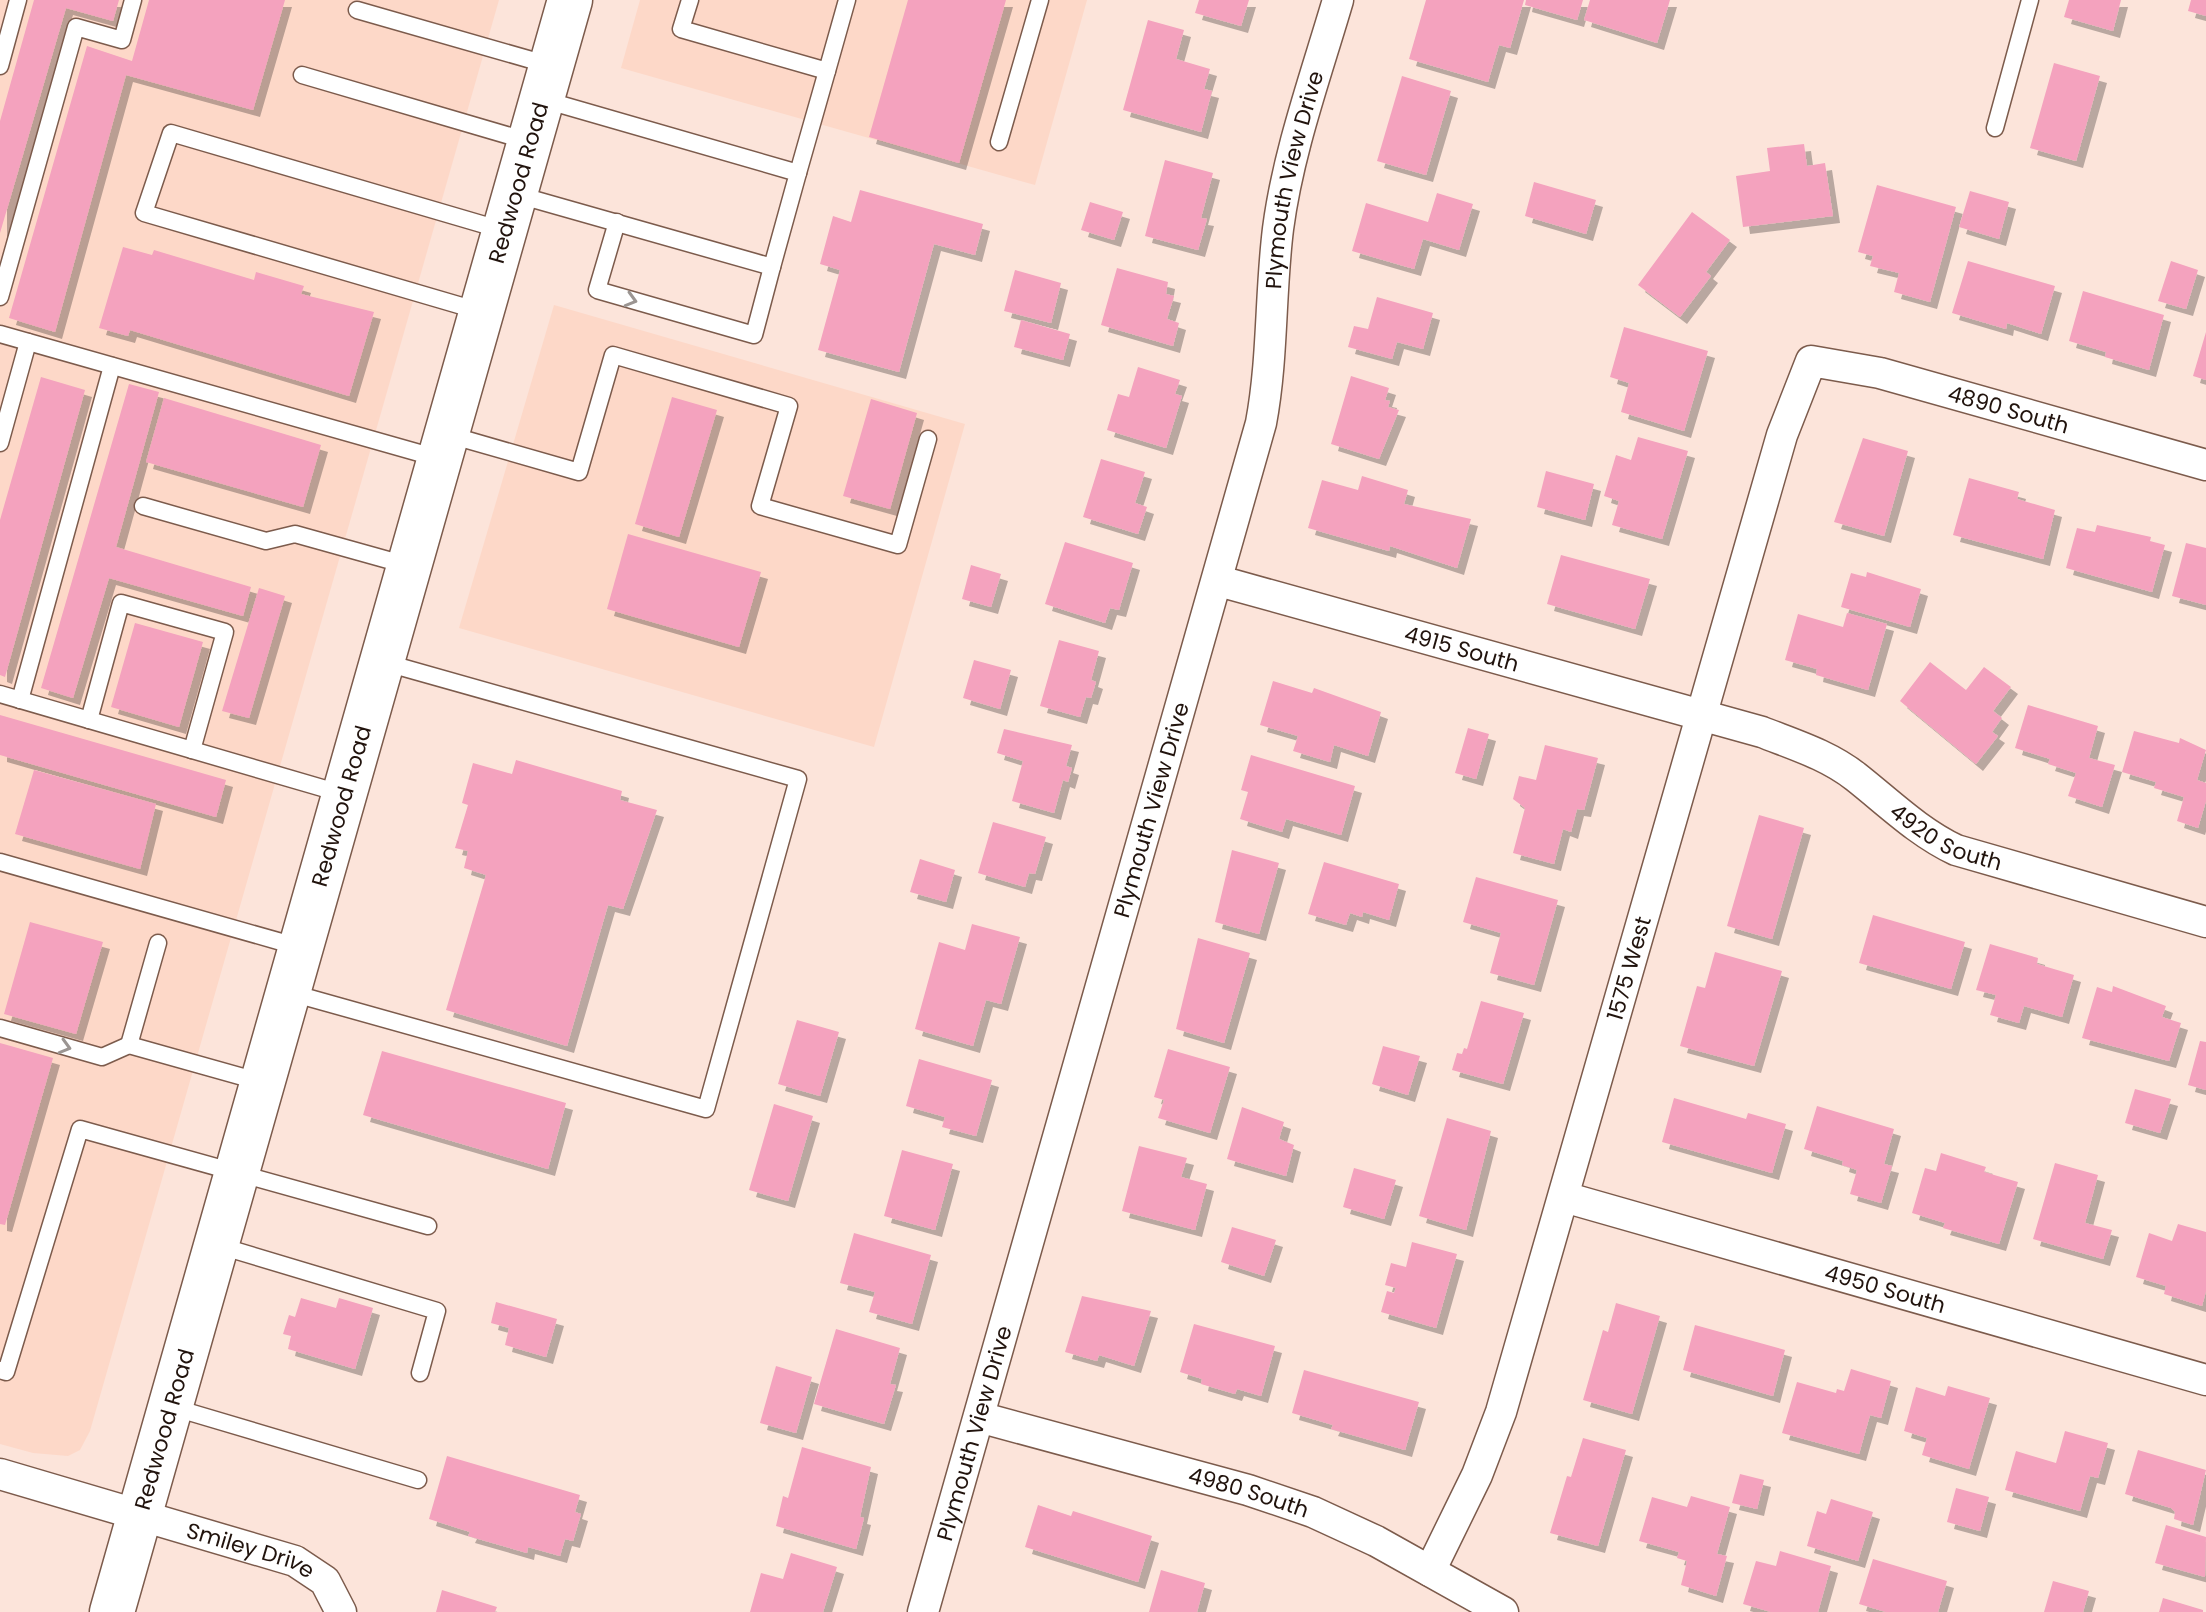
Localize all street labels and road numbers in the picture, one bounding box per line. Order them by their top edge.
street label: Plymouth View Drive [1257,67,1331,290]
street label: Redwood Road [481,98,556,267]
street label: 4890 South [1944,377,2073,441]
street label: 4915 South [1401,618,1523,679]
street label: Plymouth View Drive [1106,699,1196,921]
street label: Redwood Road [303,722,379,890]
street label: 4920 South [1883,796,2006,878]
street label: 1575 West [1599,912,1658,1024]
street label: 4950 South [1821,1257,1949,1321]
street label: Plymouth View Drive [929,1322,1019,1544]
street label: Redwood Road [126,1345,202,1513]
street label: 4980 South [1185,1459,1313,1525]
street label: Smiley Drive [183,1514,321,1586]

